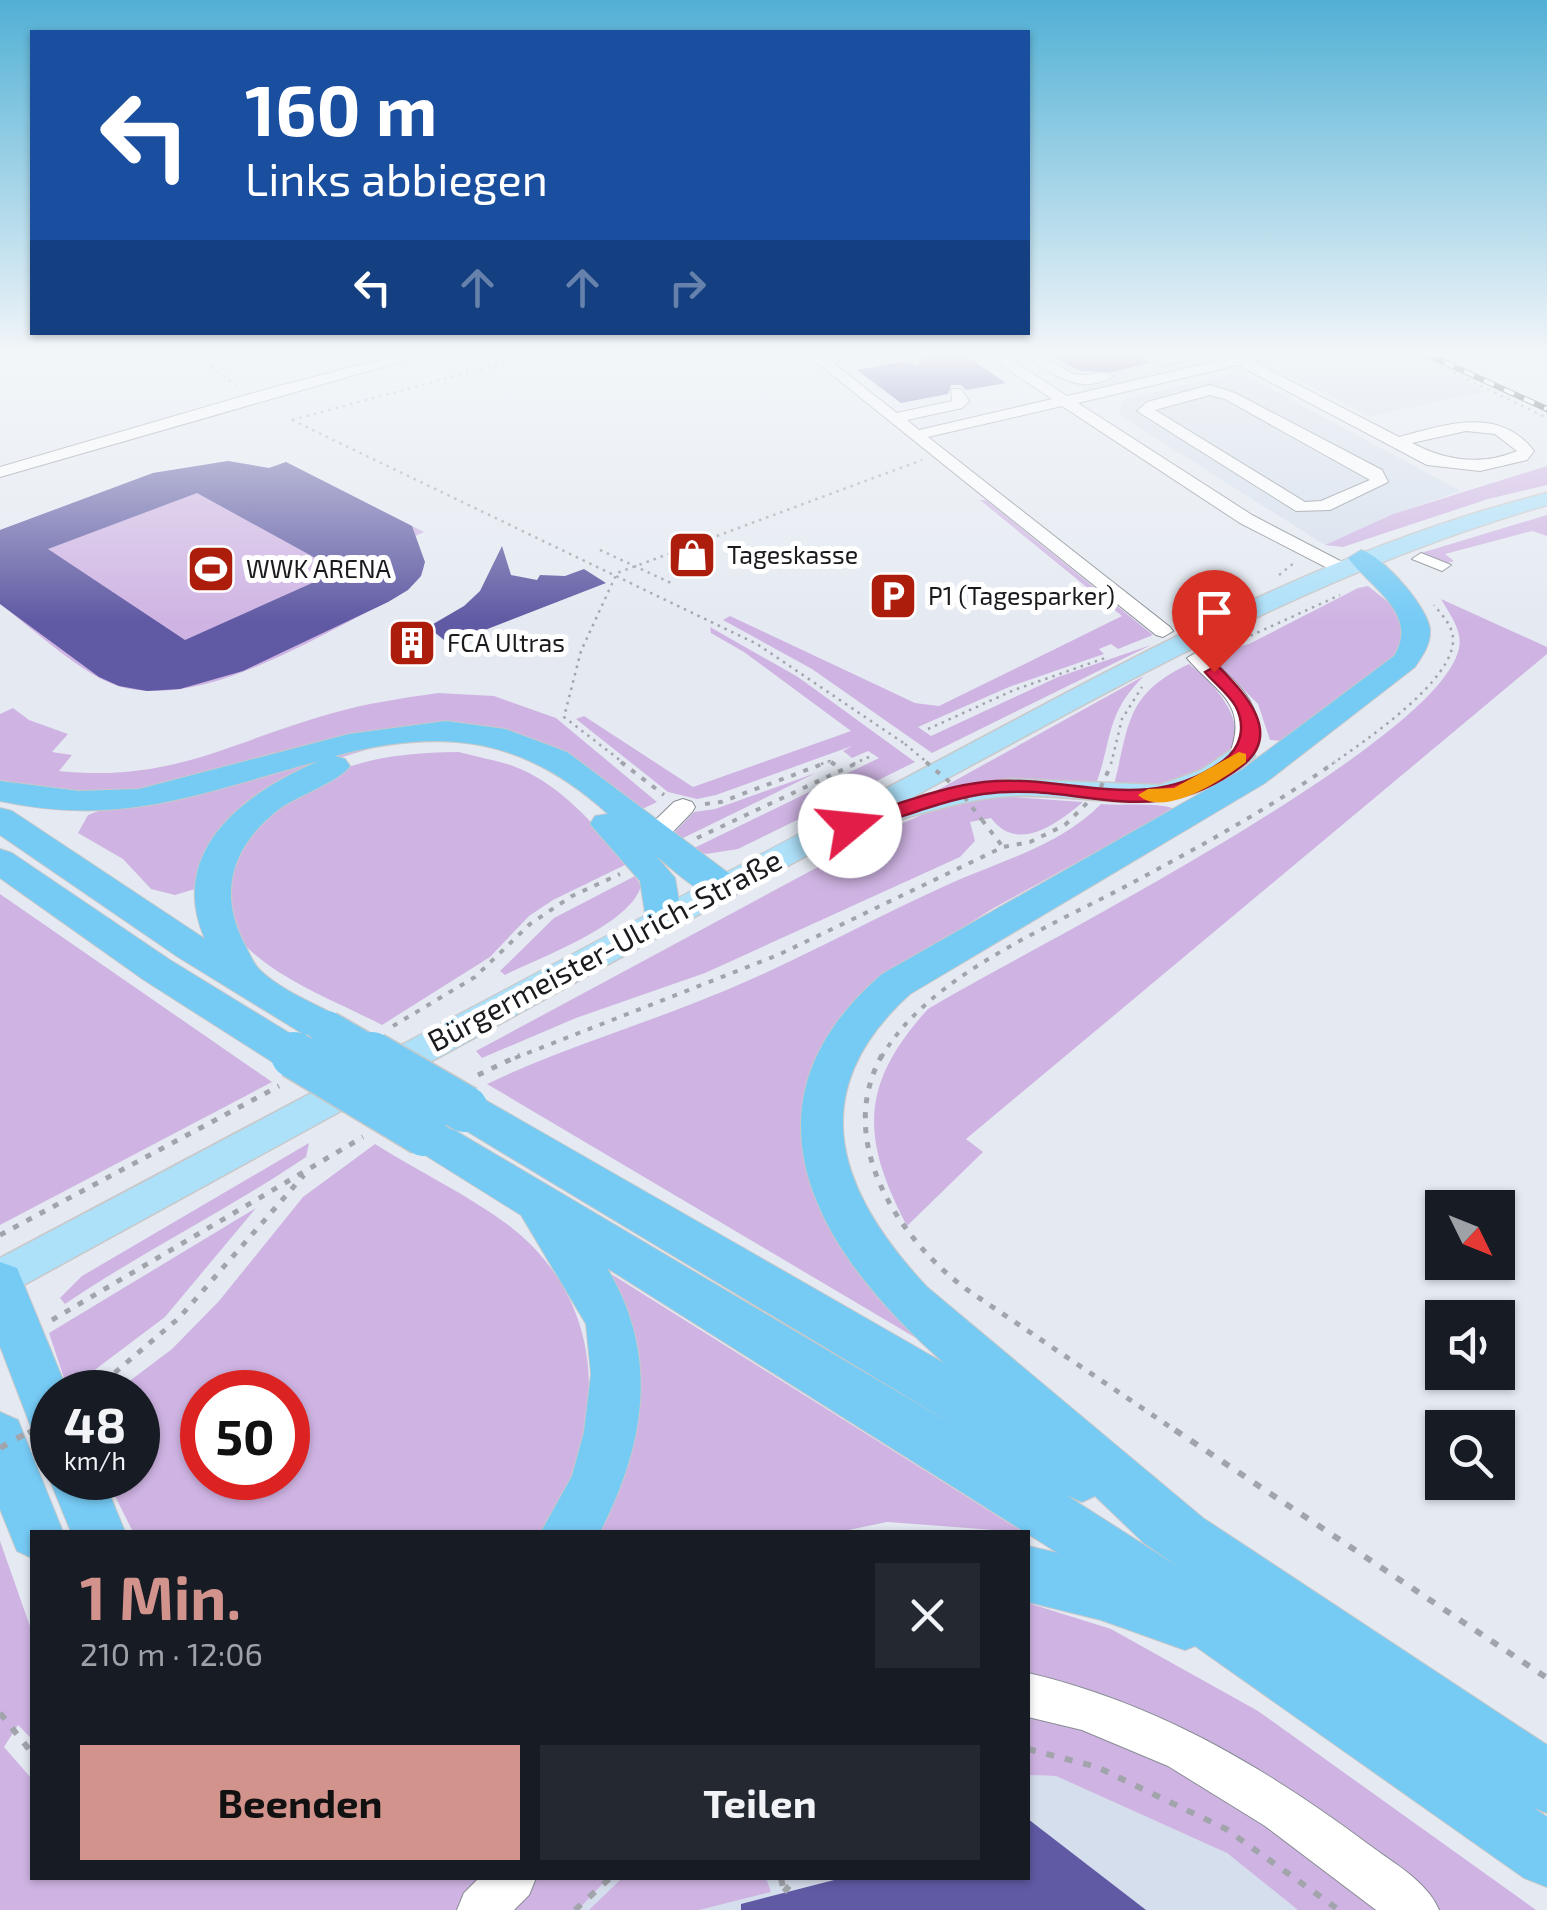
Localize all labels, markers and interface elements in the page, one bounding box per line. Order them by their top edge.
text: 160 m [245,66,438,150]
icon: left [80,70,210,200]
text: Links abbiegen [245,151,548,205]
icon: left [345,260,400,315]
icon: ahead [450,260,505,315]
icon: ahead [555,260,610,315]
icon: right [660,260,715,315]
shop icon: Tageskasse [666,529,718,581]
place label: Tageskasse [727,539,858,569]
sports icon: WWK ARENA [185,543,237,595]
place label: WWK ARENA [246,553,392,583]
parking icon: P1 (Tagesparker) [867,570,919,622]
pin [1172,570,1257,673]
place label: P1 (Tagesparker) [928,580,1115,610]
icon: arrive [1187,585,1242,640]
building icon: FCA Ultras [386,617,438,669]
place label: FCA Ultras [447,627,565,657]
position arrow [798,774,902,878]
street label: Bürgermeister-Ulrich-Straße [421,840,787,1058]
north arrow [1425,1190,1515,1280]
map controls [1425,1190,1515,1500]
button: sound [1425,1300,1515,1390]
speed limit sign: 50 [180,1370,310,1500]
text: 48 [64,1393,127,1453]
button: search [1425,1410,1515,1500]
text: km/h [64,1445,126,1475]
text: 1 Min. [80,1560,241,1632]
button: close [875,1563,980,1668]
text: 210 m · 12:06 [80,1634,263,1672]
button: Beenden [80,1745,520,1860]
button: Teilen [540,1745,980,1860]

